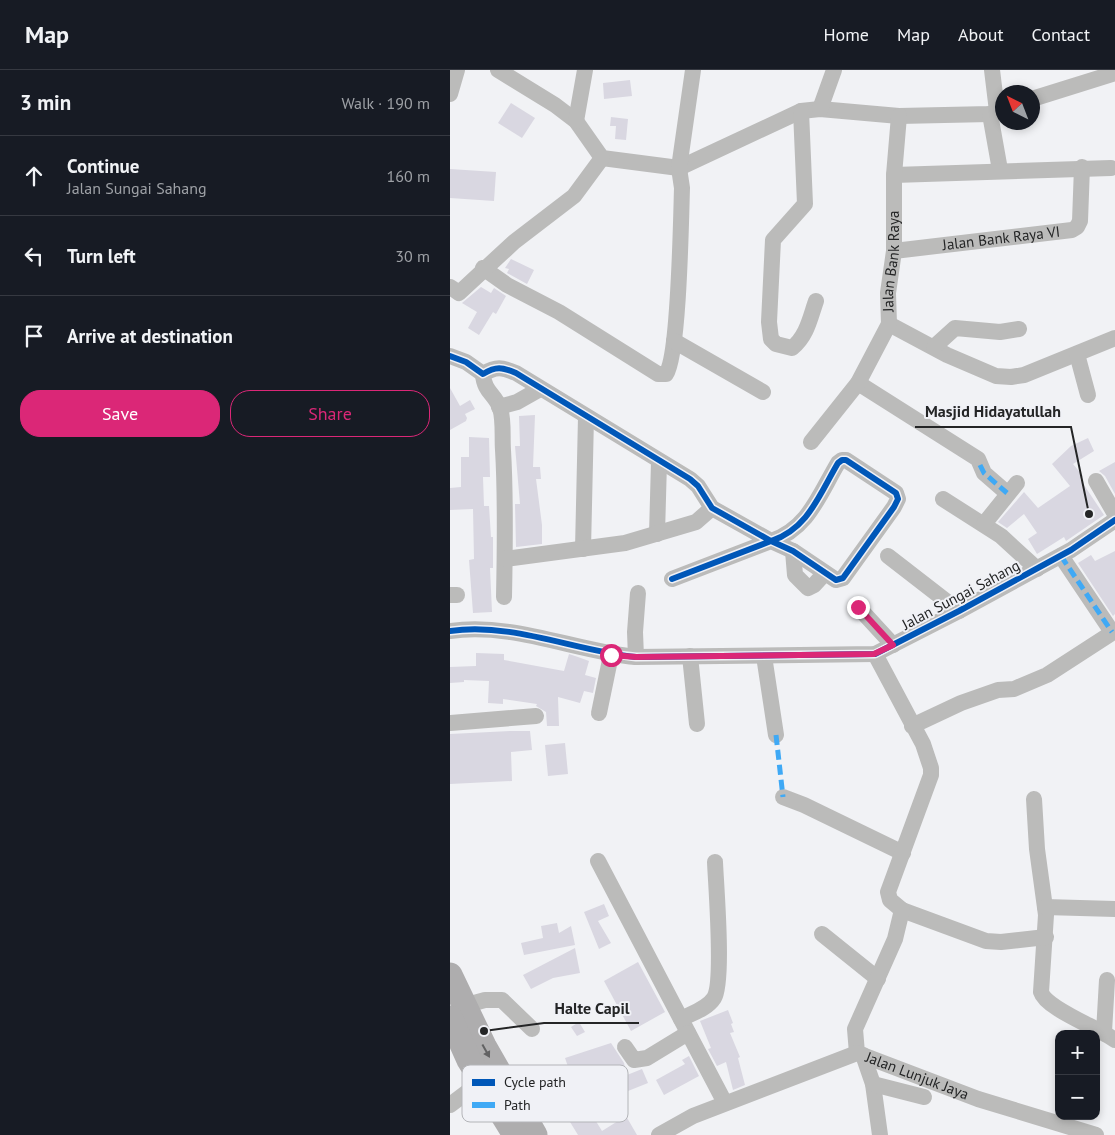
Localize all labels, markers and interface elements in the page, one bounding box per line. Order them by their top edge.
text: Map [25,19,69,50]
text: Home [823,23,869,46]
text: Map [897,23,930,46]
text: About [958,23,1004,46]
text: Contact [1032,23,1090,46]
north arrow [995,85,1040,130]
text: 3 min [20,89,71,116]
text: Walk · 190 m [341,93,430,113]
text: Continue [67,154,139,178]
icon: ahead [20,162,48,190]
text: 160 m [387,166,430,186]
text: Jalan Sungai Sahang [67,178,207,198]
street label: Jalan Bank Raya [878,211,903,313]
street label: Jalan Bank Raya VI [940,221,1061,254]
icon: left [20,242,48,270]
text: Turn left [67,244,136,268]
text: 30 m [395,246,430,266]
icon: arrive [20,322,48,350]
text: Arrive at destination [67,324,233,348]
button: Save [20,390,220,437]
button: Share [230,390,430,437]
callout: Masjid Hidayatullah [915,396,1071,427]
text: Masjid Hidayatullah [925,401,1061,421]
street label: Jalan Sungai Sahang [898,555,1023,634]
route end [847,596,870,619]
route start [600,644,623,667]
callout: Halte Capil [544,992,639,1023]
text: Halte Capil [555,998,630,1018]
map controls [1055,1030,1100,1120]
button: + [1055,1030,1100,1075]
one-way arrow [482,1044,491,1057]
street label: Jalan Lunjuk Jaya [862,1047,972,1104]
legend [462,1065,628,1122]
text: Cycle path [504,1073,566,1091]
button: − [1055,1075,1100,1120]
text: Path [504,1096,531,1114]

